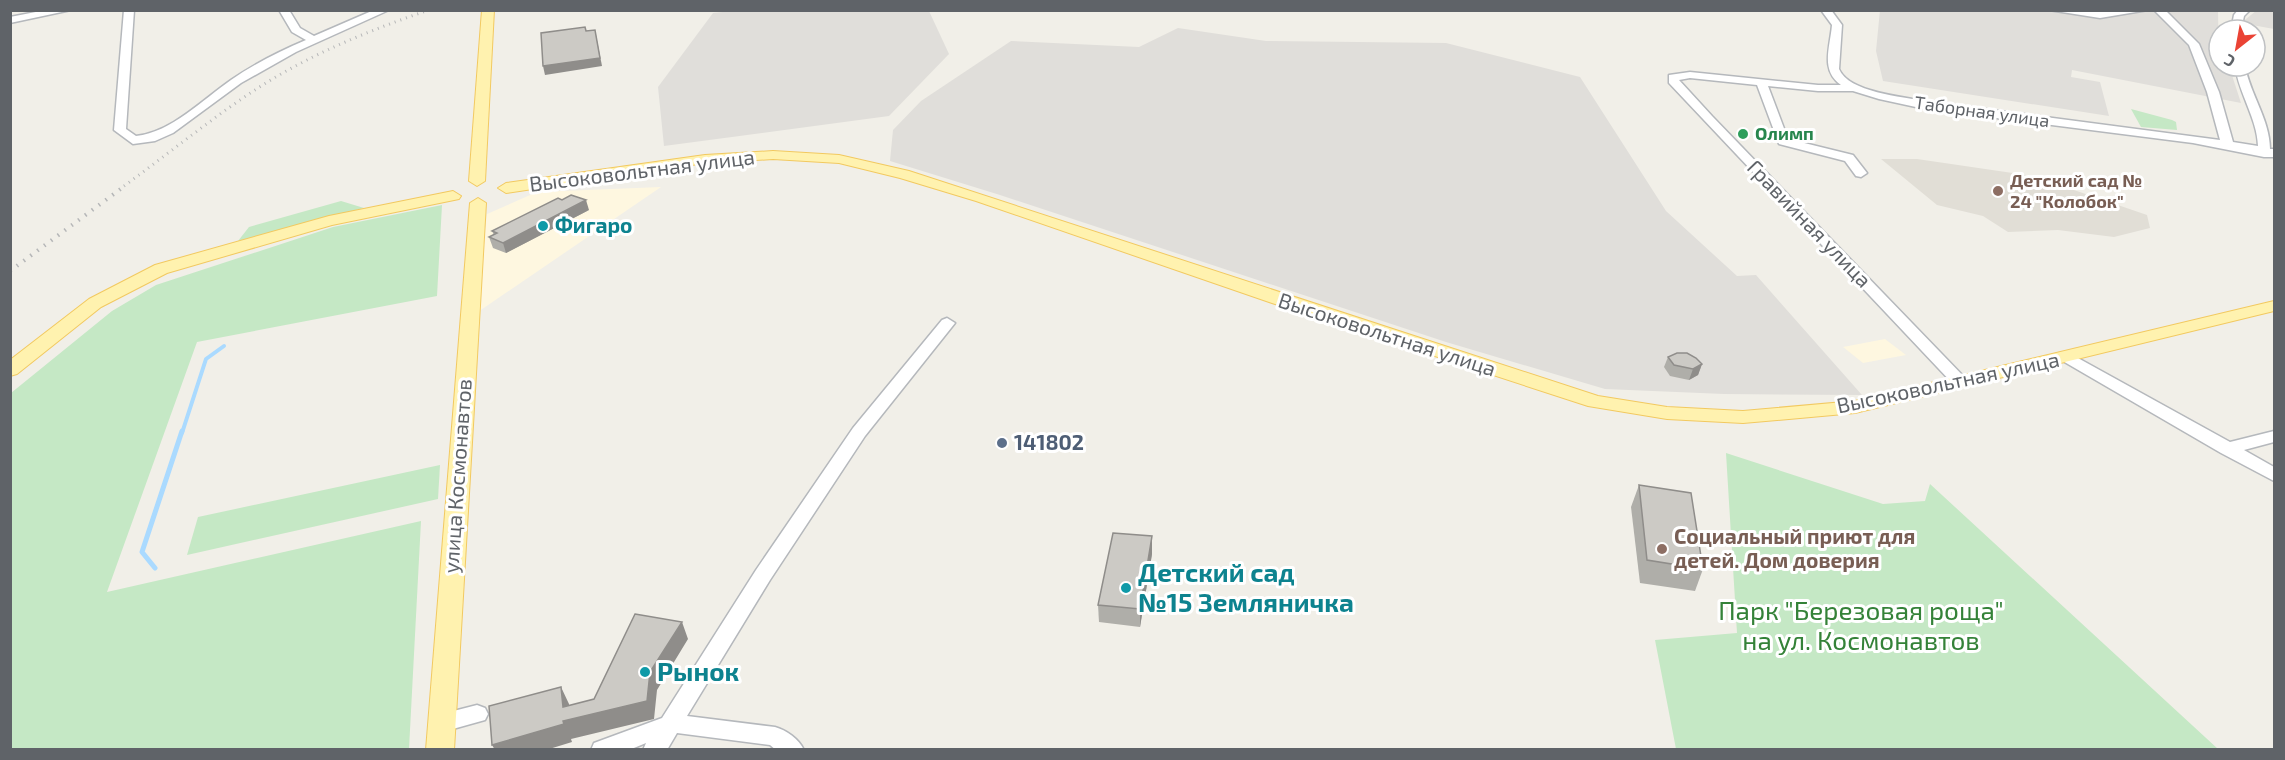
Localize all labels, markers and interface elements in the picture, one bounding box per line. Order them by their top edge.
north arrow [2207,18,2267,78]
text: С [2220,51,2238,72]
street label: Таборная улица [1913,91,2051,131]
place label: Олимп [1755,122,1814,144]
marker: Олимп [1736,127,1750,141]
street label: Высоковольтная улица [528,143,756,197]
street label: Гравийная улица [1742,154,1877,293]
place label: Детский сад № 24 "Колобок" [2010,169,2142,212]
marker: Детский сад № 24 "Колобок" [1991,184,2005,198]
place label: Фигаро [555,212,633,237]
marker: Фигаро [536,219,550,233]
street label: Высоковольтная улица [1275,287,1499,381]
street label: Высоковольтная улица [1834,346,2062,418]
street label: улица Космонавтов [437,378,477,574]
place label: 141802 [1014,429,1084,454]
marker: 141802 [995,436,1009,450]
place label: Социальный приют для детей. Дом доверия [1674,523,1915,572]
marker: Социальный приют для детей. Дом доверия [1655,542,1669,556]
place label: Детский сад №15 Земляничка [1138,556,1354,617]
marker: Детский сад №15 Земляничка [1119,581,1133,595]
park label: Парк "Березовая роща" на ул. Космонавтов [1718,594,2004,656]
place label: Рынок [657,655,740,686]
marker: Рынок [638,665,652,679]

